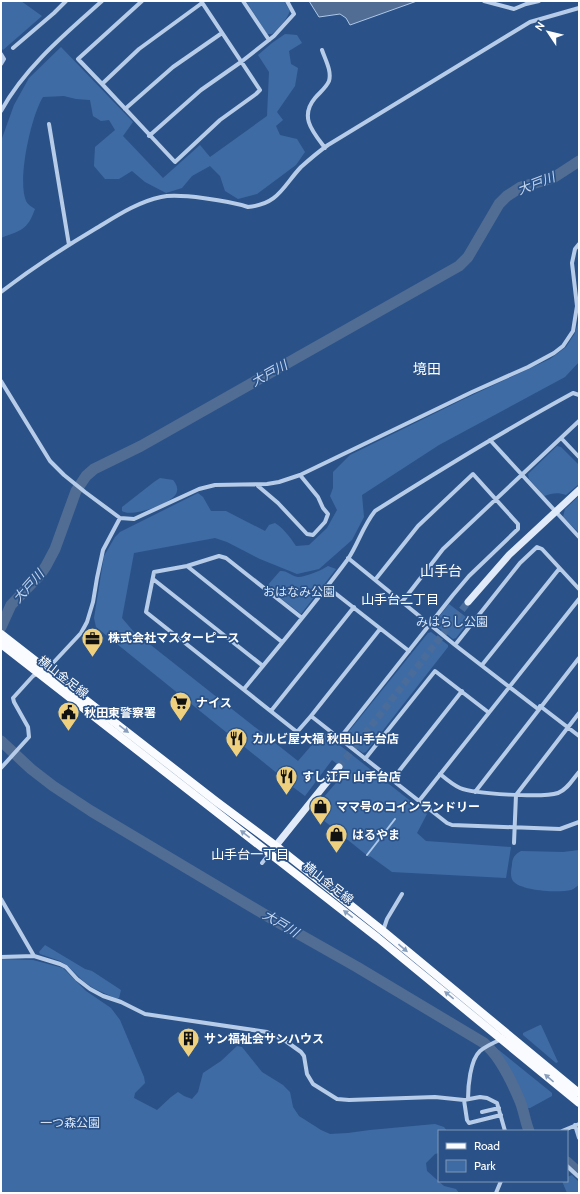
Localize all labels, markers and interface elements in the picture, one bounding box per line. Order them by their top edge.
north arrow [528,12,568,52]
text: N [532,19,548,33]
water label: 大戸川 [515,168,559,197]
water label: 大戸川 [248,356,292,389]
district label: 境田 [413,360,441,378]
district label: 山手台 [420,562,462,580]
water label: 大戸川 [9,565,48,606]
park label: おはなみ公園 [263,584,335,599]
district label: 山手台二丁目 [361,591,439,607]
park label: みはらし公園 [416,614,488,629]
office icon: 株式会社マスターピース [80,625,106,658]
place label: 株式会社マスターピース [108,630,239,645]
street label: 横山金足線 [35,652,92,701]
supermarket icon: ナイス [167,690,193,723]
place label: ナイス [196,695,232,710]
public building icon: 秋田東警察署 [55,700,81,733]
place label: 秋田東警察署 [84,705,156,720]
one-way arrow [118,725,129,734]
restaurant icon: カルビ屋大福 秋田山手台店 [224,726,250,759]
place label: カルビ屋大福 秋田山手台店 [252,731,399,746]
restaurant icon: すし江戸 山手台店 [274,764,300,797]
place label: すし江戸 山手台店 [302,769,401,784]
shop icon: ママ号のコインランドリー [308,794,334,827]
place label: ママ号のコインランドリー [336,799,480,814]
shop icon: はるやま [324,822,350,855]
place label: はるやま [352,827,400,842]
one-way arrow [240,829,251,838]
district label: 山手台一丁目 [211,846,289,862]
street label: 横山金足線 [300,858,357,907]
water label: 大戸川 [260,906,304,941]
one-way arrow [342,910,353,918]
one-way arrow [397,943,408,952]
one-way arrow [443,991,454,1000]
building icon: サン福祉会サンハウス [176,1026,202,1059]
place label: サン福祉会サンハウス [204,1031,324,1046]
one-way arrow [544,1074,554,1083]
park label: 一つ森公園 [40,1115,100,1130]
legend [438,1130,568,1182]
text: Road [474,1138,500,1153]
text: Park [474,1158,496,1173]

